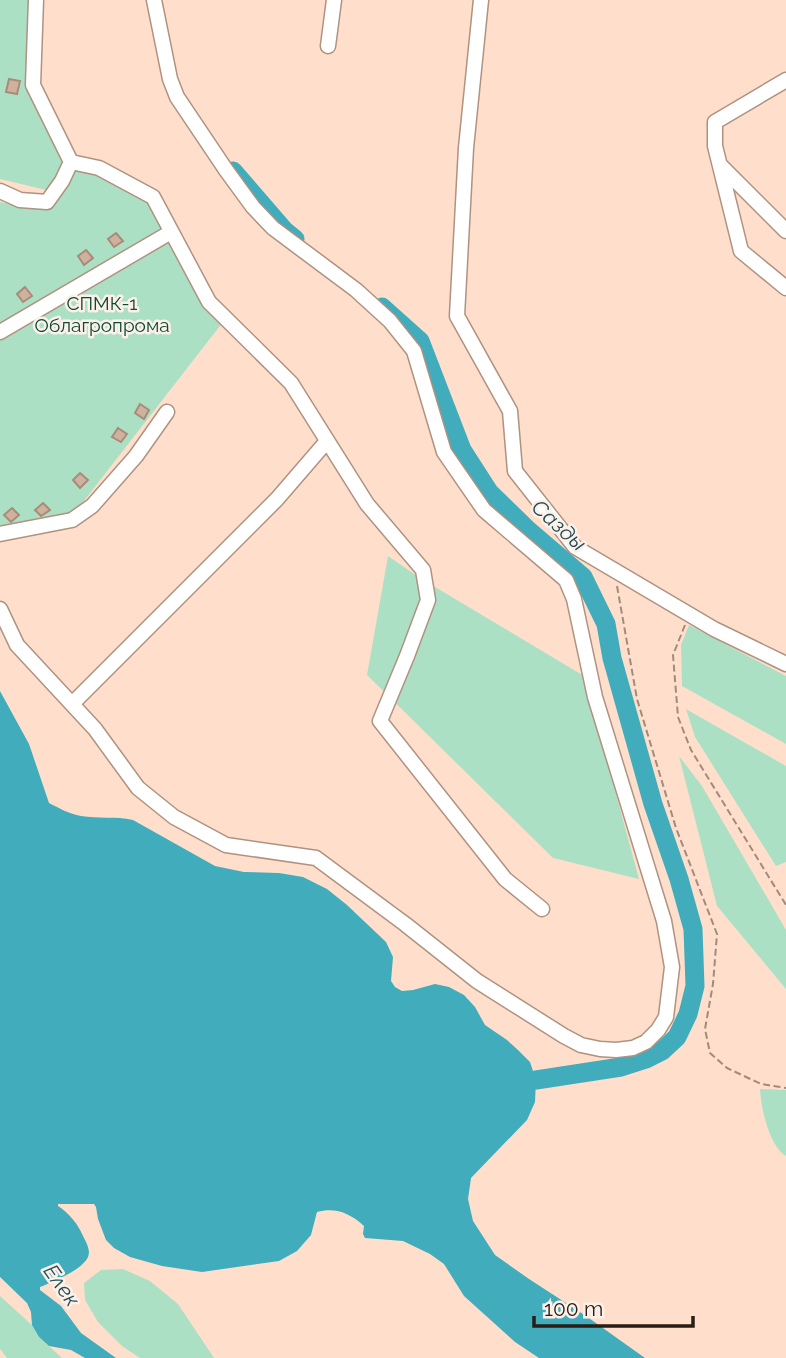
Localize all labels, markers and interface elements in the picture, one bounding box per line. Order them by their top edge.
park label: СПМК-1 Облагропрома [34,292,170,336]
water label: Сазды [527,494,591,556]
water label: Елек [39,1259,86,1311]
scale bar [534,1284,693,1328]
text: 100 m [544,1296,603,1321]

